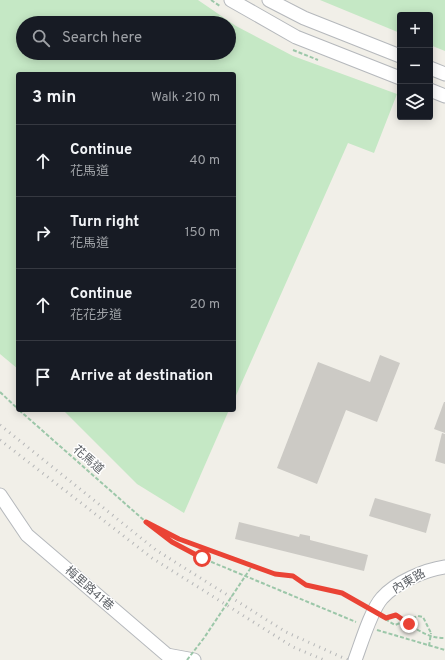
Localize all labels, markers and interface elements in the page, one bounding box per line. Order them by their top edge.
map controls [397,12,433,120]
button: + [397,12,433,48]
search box [16,16,236,60]
icon: search [30,27,52,49]
text: Search here [62,29,142,48]
button: − [397,48,433,84]
button: layers [397,84,433,120]
text: 3 min [32,87,76,109]
text: Walk · 210 m [151,90,220,106]
text: Continue [70,141,132,160]
icon: ahead [32,150,54,172]
text: 40 m [190,153,220,169]
text: 花馬道 [70,164,109,180]
text: Turn right [70,213,139,232]
icon: right [32,222,54,244]
text: 150 m [185,225,220,241]
text: 花馬道 [70,236,109,252]
text: Continue [70,285,132,304]
icon: ahead [32,294,54,316]
text: 20 m [190,297,220,313]
text: 花花步道 [70,308,122,324]
icon: arrive [32,366,54,388]
text: Arrive at destination [70,367,213,386]
street label: 花馬道 [69,442,107,478]
route start [193,549,211,567]
street label: 梅里路41巷 [61,563,117,615]
street label: 內東路 [389,566,429,598]
route end [400,615,418,633]

